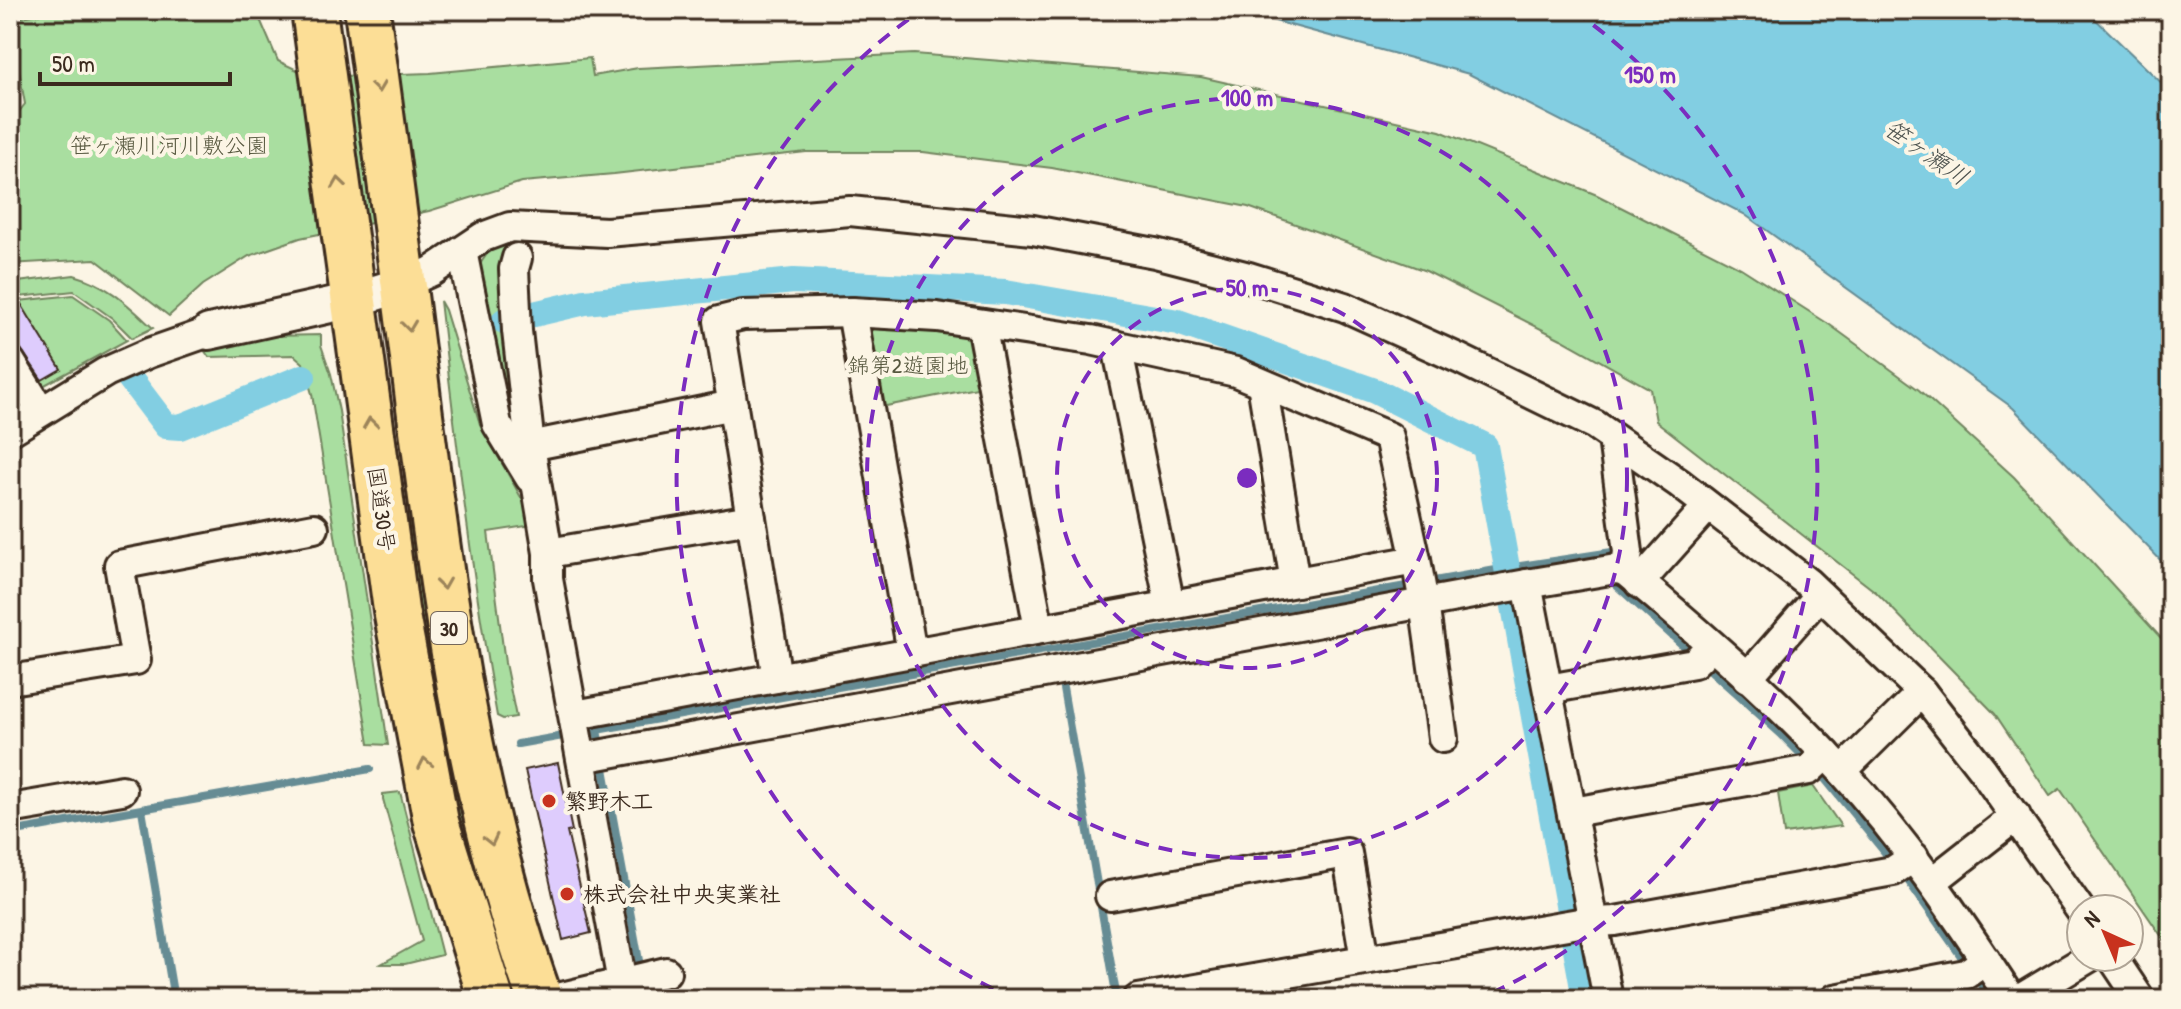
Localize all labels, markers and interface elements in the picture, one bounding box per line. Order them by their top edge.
scale bar [40,36,230,86]
text: 50 m [52,47,95,79]
text: 150 m [1624,58,1676,90]
one-way arrow [369,81,386,94]
text: 100 m [1221,81,1273,113]
water label: 笹ヶ瀬川 [1878,112,1976,192]
park label: 笹ヶ瀬川河川敷公園 [70,130,268,160]
one-way arrow [331,176,348,190]
text: 50 m [1226,271,1268,303]
one-way arrow [401,320,418,333]
park label: 錦第2遊園地 [848,350,968,380]
one-way arrow [362,416,379,430]
street label: 国道30号 [361,464,403,554]
centre of rings [1233,464,1261,492]
one-way arrow [434,577,451,591]
road number: 30 [431,612,467,644]
one-way arrow [417,756,434,769]
place label: 繁野木工 [565,786,653,816]
marker: 繁野木工 [540,792,558,810]
one-way arrow [482,832,499,846]
place label: 株式会社中央実業社 [583,879,781,909]
marker: 株式会社中央実業社 [558,885,576,903]
north arrow [2065,893,2145,973]
text: N [2076,904,2106,933]

